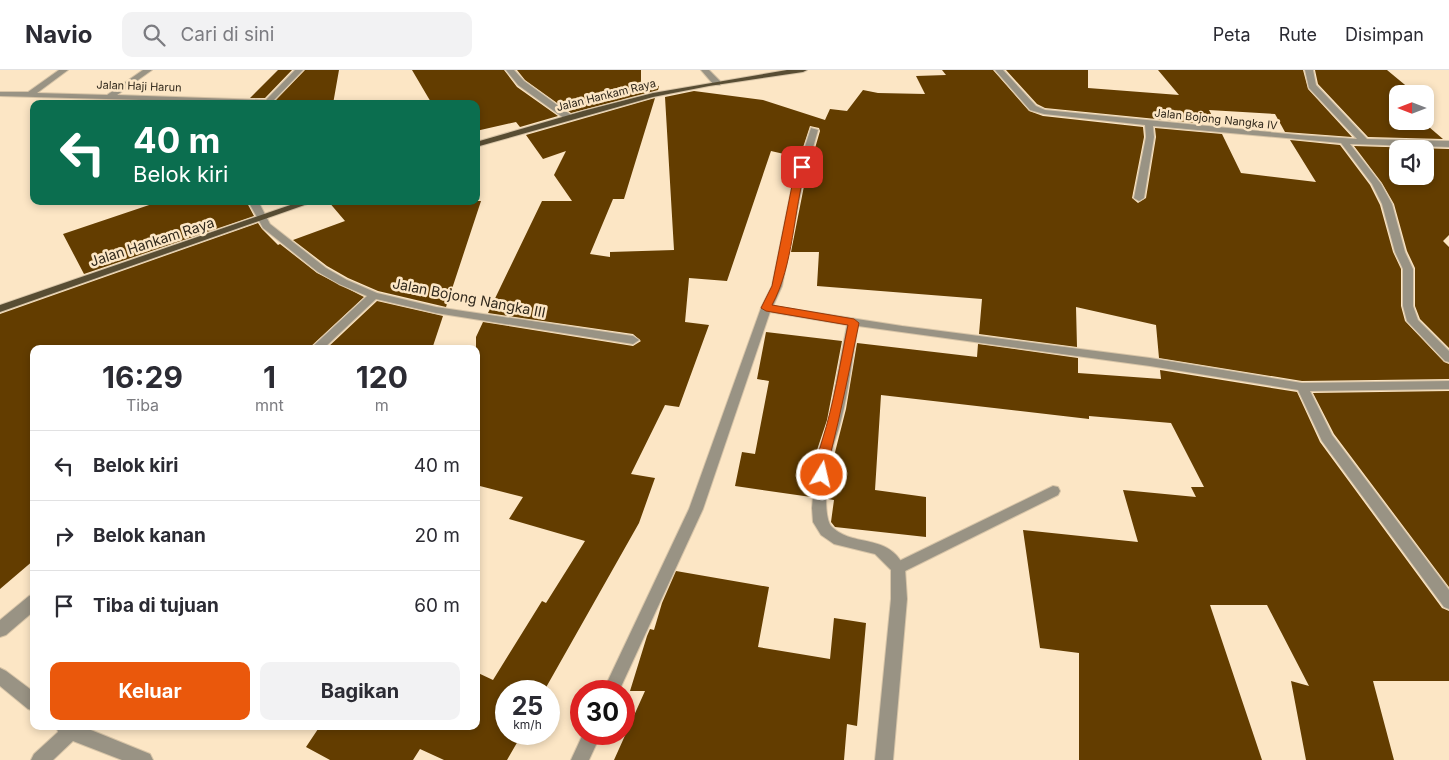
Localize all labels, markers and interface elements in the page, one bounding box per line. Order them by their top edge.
search box [122,12,472,57]
text: Navio [25,20,92,49]
icon: search [140,21,168,49]
text: Cari di sini [180,23,274,46]
text: Peta [1213,24,1251,45]
text: Rute [1279,24,1317,45]
text: Disimpan [1345,24,1424,45]
street label: Jalan Hankam Raya [555,76,657,114]
street label: Jalan Haji Harun [96,78,182,94]
north arrow [1389,85,1434,130]
map controls [1389,85,1434,185]
street label: Jalan Bojong Nangka IV [1154,106,1279,132]
text: 40 m [133,119,221,161]
icon: left [50,120,115,185]
button: sound [1389,140,1434,185]
pin [781,146,823,188]
icon: arrive [788,153,816,181]
text: Belok kiri [133,161,228,187]
street label: Jalan Hankam Raya [87,213,216,270]
street label: Jalan Bojong Nangka III [391,274,547,321]
text: 16:29 [102,359,183,395]
text: 1 [263,359,276,395]
text: 120 [356,359,408,395]
text: Tiba [126,395,159,415]
text: mnt [255,395,284,415]
text: m [375,395,389,415]
position arrow [795,448,847,500]
icon: left [50,452,78,480]
text: Belok kiri [93,454,178,477]
text: 40 m [414,454,460,477]
icon: right [50,522,78,550]
text: Belok kanan [93,524,206,547]
text: 20 m [414,524,460,547]
icon: arrive [50,592,78,620]
text: Tiba di tujuan [93,594,219,617]
text: 60 m [414,594,460,617]
button: Keluar [50,662,250,720]
button: Bagikan [260,662,460,720]
speed limit sign: 30 [570,680,635,745]
text: 25 [512,691,543,721]
text: km/h [513,717,542,732]

